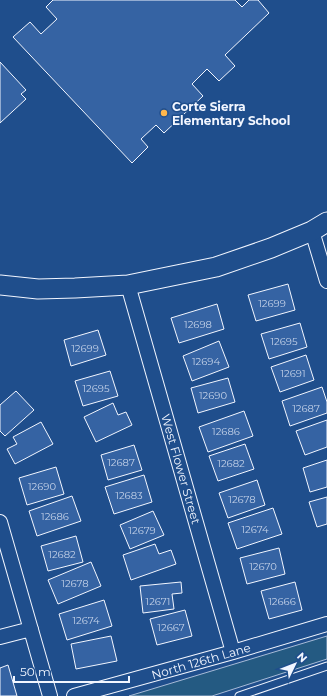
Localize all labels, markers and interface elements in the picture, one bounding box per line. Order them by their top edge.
place label: Corte Sierra Elementary School [172,99,290,128]
marker: Corte Sierra Elementary School [159,108,169,118]
house number: 12699 [258,297,286,310]
house number: 12698 [184,318,212,331]
house number: 12695 [270,335,298,348]
house number: 12699 [71,342,99,355]
house number: 12694 [192,355,220,368]
house number: 12691 [280,367,306,380]
house number: 12695 [82,382,110,395]
house number: 12690 [199,389,227,402]
house number: 12687 [292,402,320,415]
street label: West Flower Street [158,412,204,526]
house number: 12686 [212,425,240,438]
house number: 12687 [107,456,135,469]
house number: 12682 [217,457,245,470]
house number: 12690 [28,480,56,493]
house number: 12683 [115,489,143,502]
house number: 12678 [228,493,256,506]
house number: 12686 [41,510,69,523]
house number: 12674 [241,523,269,536]
house number: 12679 [128,524,156,537]
house number: 12682 [48,548,76,561]
house number: 12670 [249,560,277,573]
house number: 12678 [61,577,89,590]
house number: 12671 [146,595,170,608]
house number: 12666 [268,595,296,608]
house number: 12674 [72,614,100,627]
house number: 12667 [157,621,185,634]
street label: North 126th Lane [150,640,252,682]
north arrow [275,644,315,684]
text: N [294,649,310,665]
scale bar [14,658,129,684]
text: 50 m [20,664,51,679]

